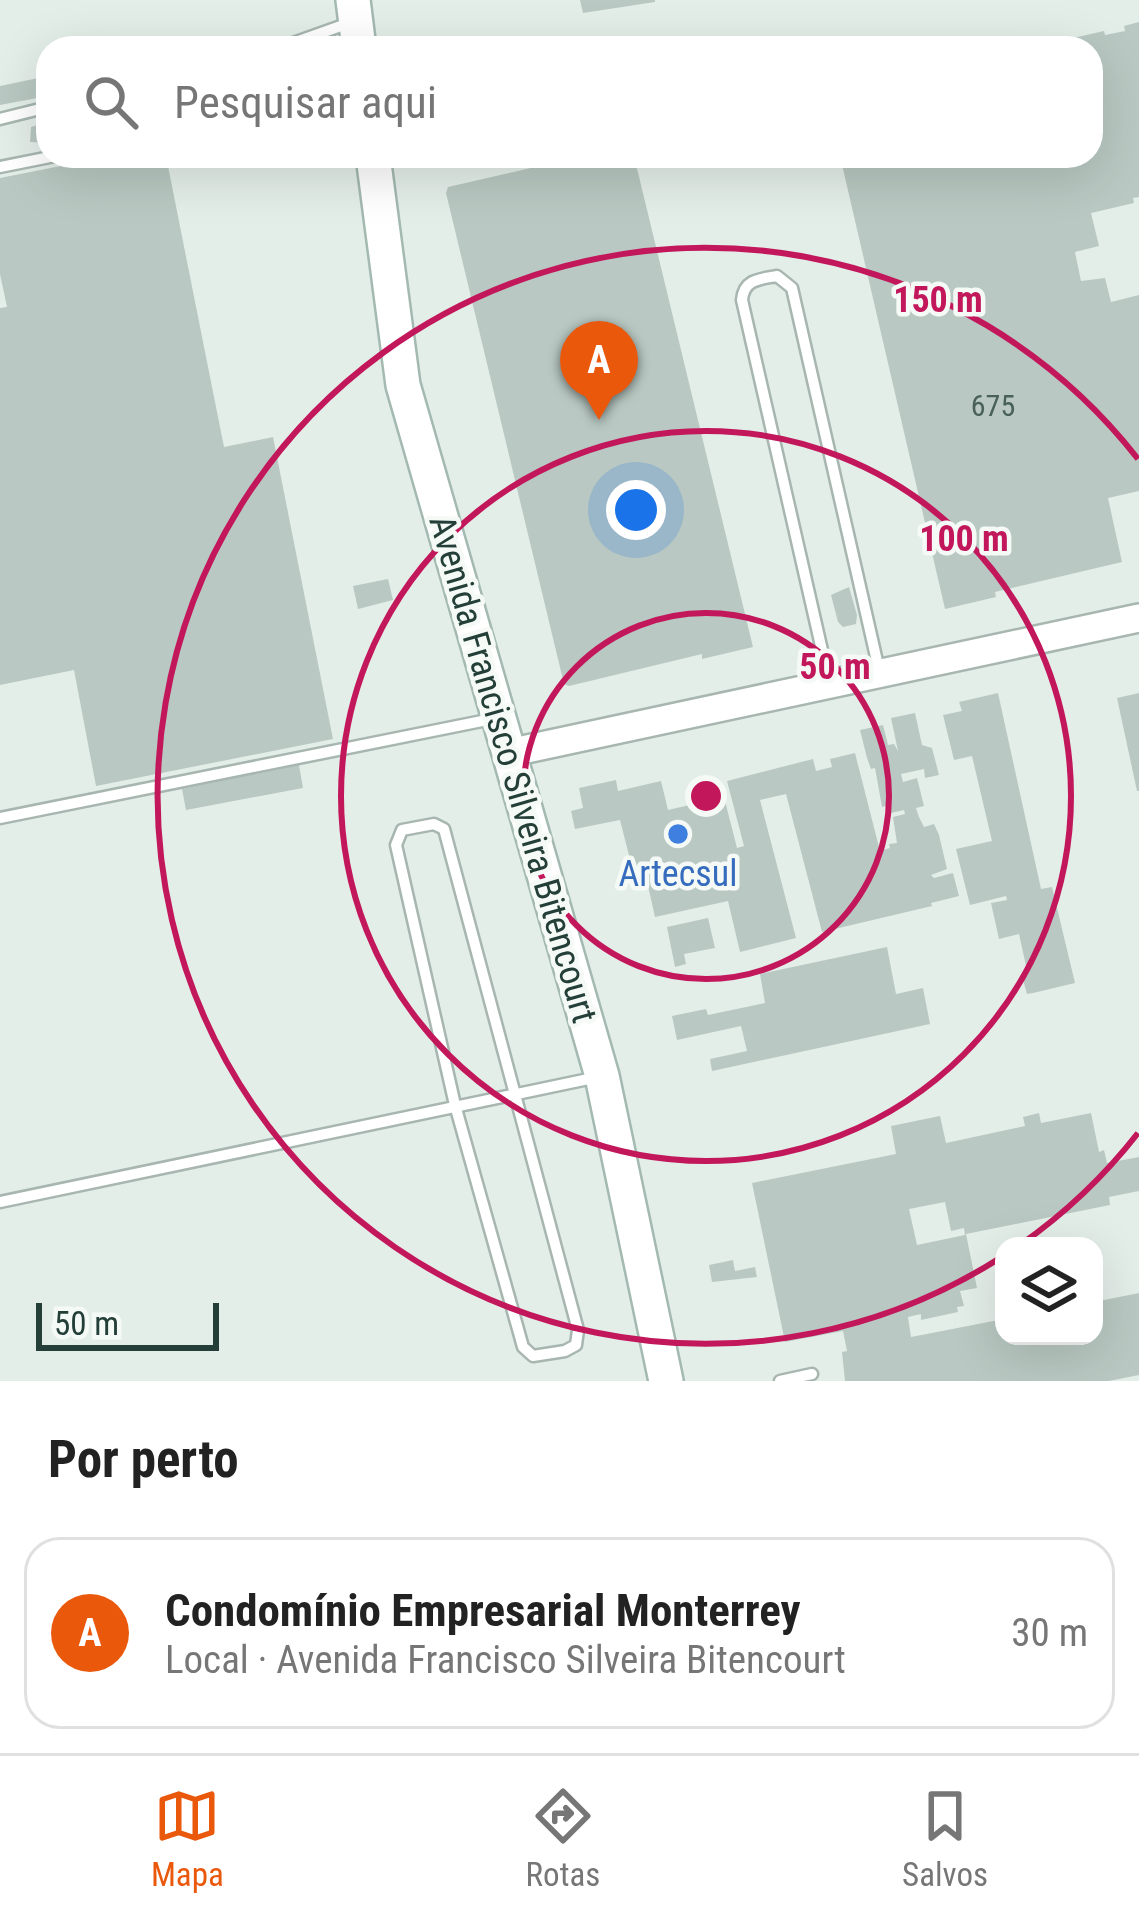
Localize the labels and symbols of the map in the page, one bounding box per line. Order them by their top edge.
text: 150 m [893,279,983,321]
pin: A [560,321,638,420]
house number: 675 [971,388,1015,423]
your location [606,480,666,540]
street label: Avenida Francisco Silveira Bitencourt [420,510,606,1028]
text: 100 m [919,518,1009,560]
text: 50 m [799,646,871,688]
centre of rings [685,775,727,817]
marker: Artecsul [665,821,691,847]
place label: Artecsul [619,853,737,895]
scale bar [36,1297,219,1350]

